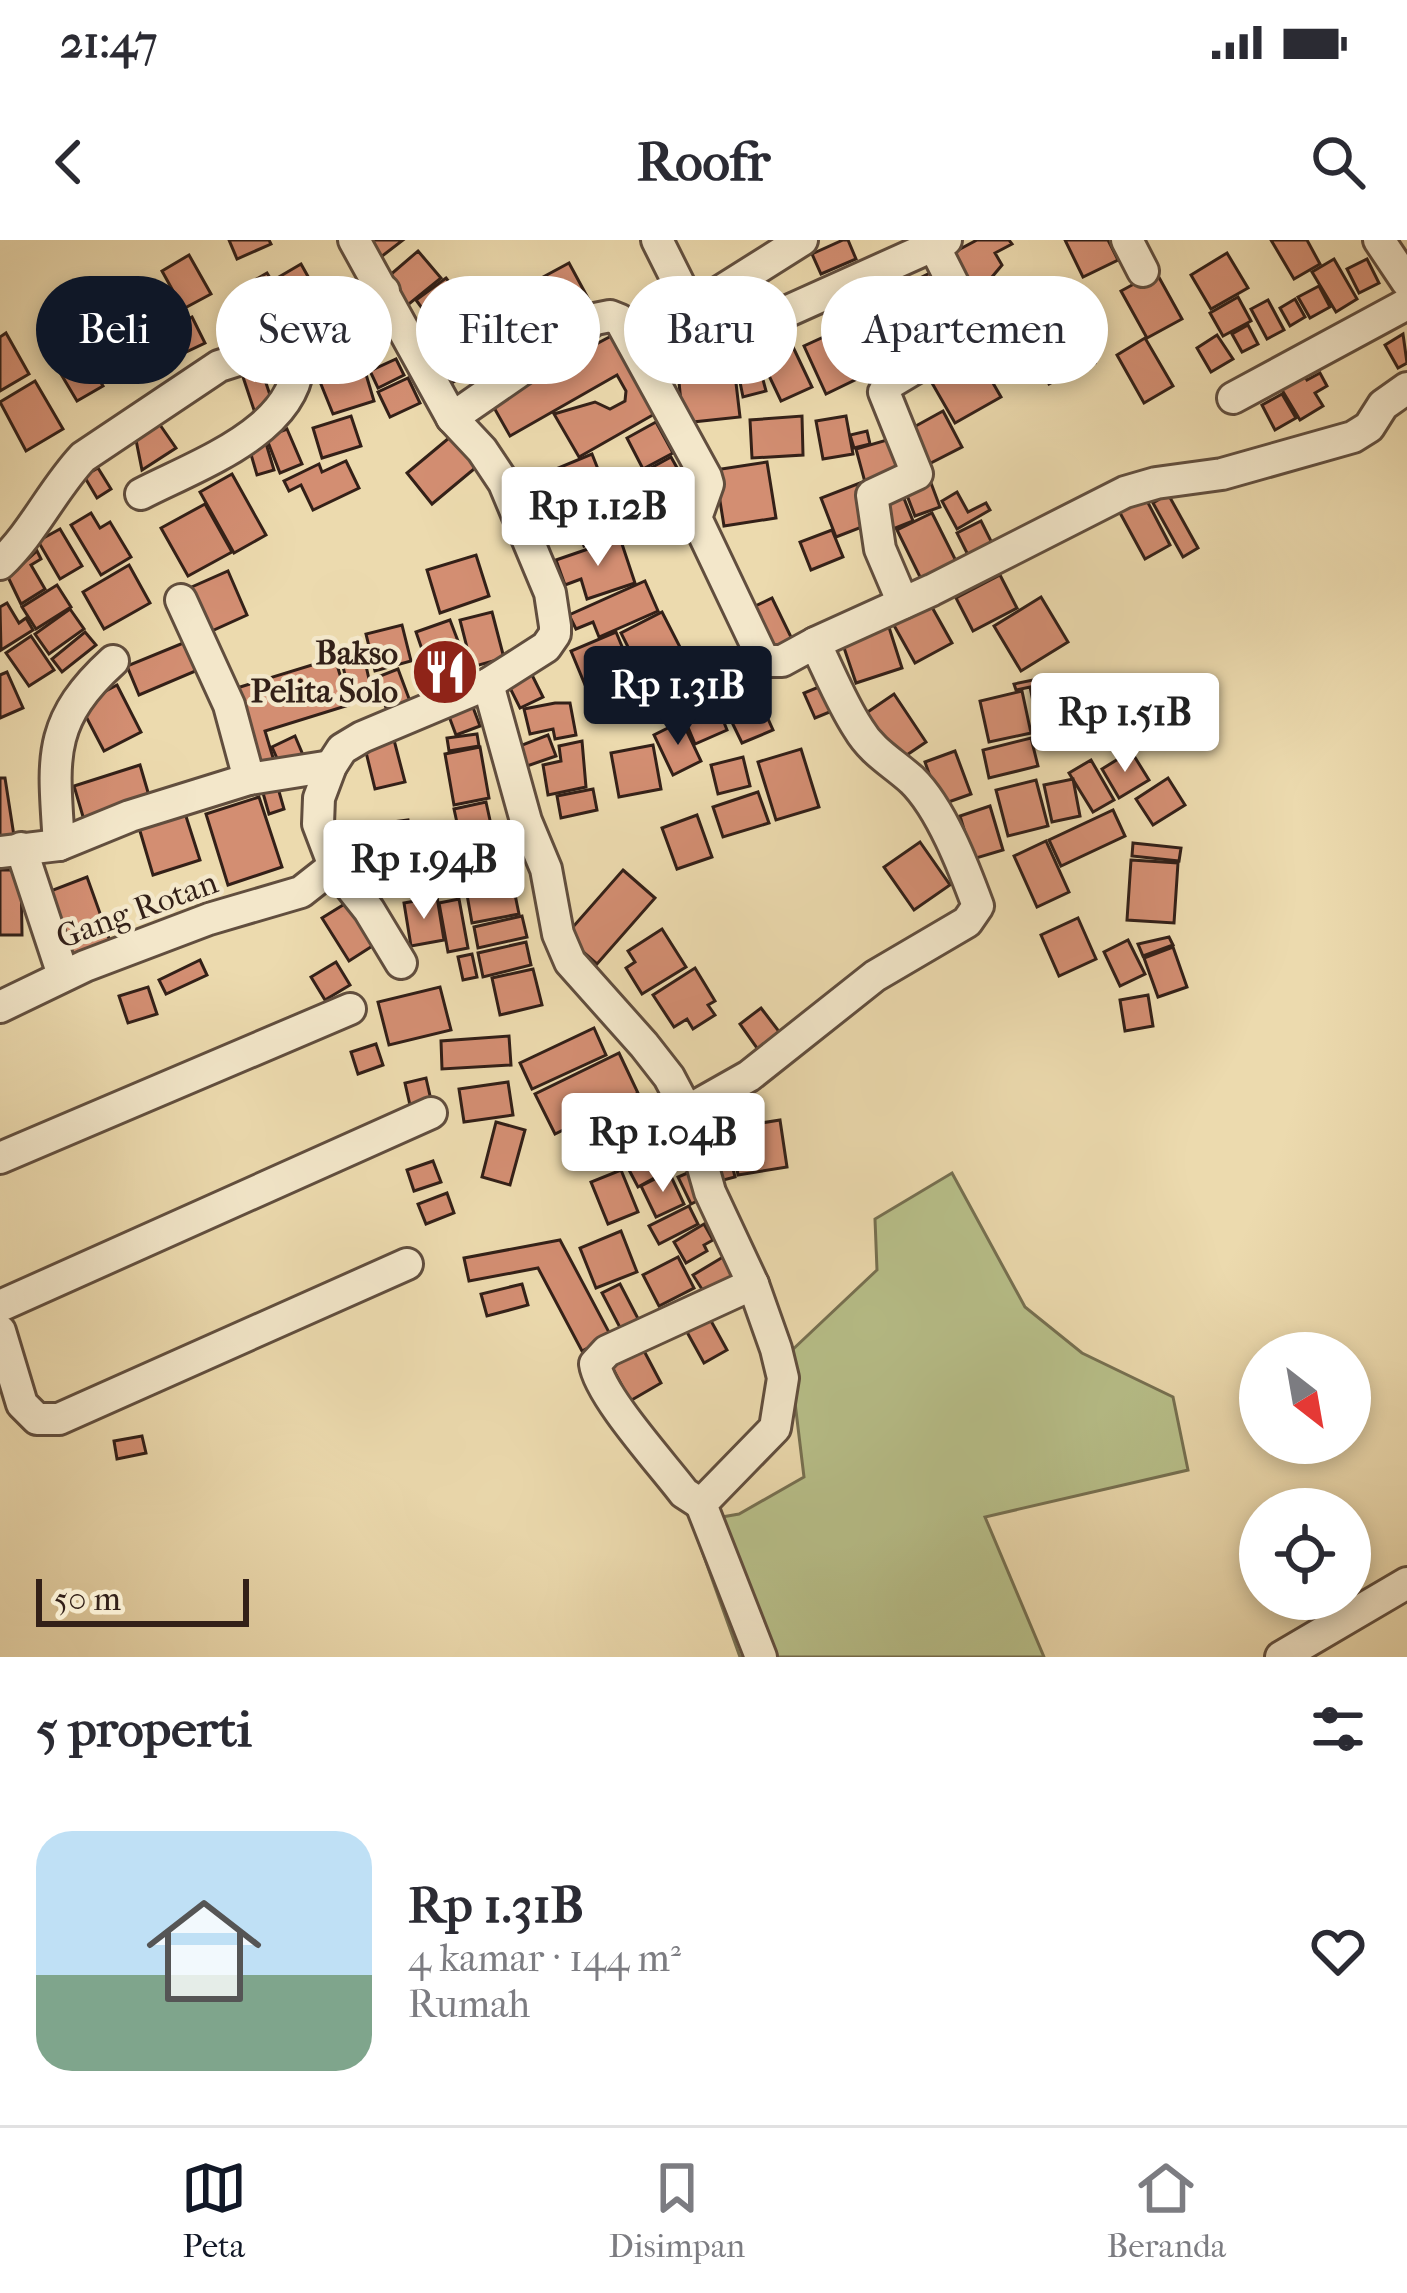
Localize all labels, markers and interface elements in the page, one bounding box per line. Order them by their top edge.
text: 21:47 [60,16,157,69]
icon: back [36,129,102,195]
icon: search [1305,129,1371,195]
text: Roofr [637,131,770,194]
chip: Beli [36,276,192,384]
chip: Sewa [216,276,392,384]
chip: Filter [416,276,600,384]
chip: Baru [624,276,797,384]
chip: Apartemen [821,276,1108,384]
pin: Rp 1.12B [474,467,722,569]
text: Rp 1.12B [529,483,667,529]
place label: Bakso Pelita Solo [251,634,398,711]
restaurant icon: Bakso Pelita Solo [410,637,480,707]
pin: Rp 1.31B [554,646,802,748]
text: Rp 1.31B [611,662,745,708]
pin: Rp 1.51B [1001,673,1249,775]
text: Rp 1.51B [1058,689,1192,735]
pin: Rp 1.94B [300,820,548,922]
text: Rp 1.94B [350,836,498,882]
street label: Gang Rotan [51,863,223,957]
pin: Rp 1.04B [539,1093,787,1195]
text: Rp 1.04B [589,1109,737,1155]
north arrow [1239,1332,1371,1464]
map controls [1239,1332,1371,1620]
button: locate [1239,1488,1371,1620]
scale bar [36,1573,249,1626]
text: 50 m [54,1580,121,1619]
icon: filters [1305,1696,1371,1762]
text: 5 properti [36,1699,252,1759]
text: Rp 1.31B [408,1875,584,1935]
icon: home [132,1879,276,2023]
icon: heart [1305,1918,1371,1984]
text: 4 kamar · 144 m² [408,1935,681,1981]
text: Rumah [408,1981,530,2027]
tab: Peta [181,2155,247,2266]
tab: Disimpan [609,2155,745,2266]
tab: Beranda [1107,2155,1226,2266]

